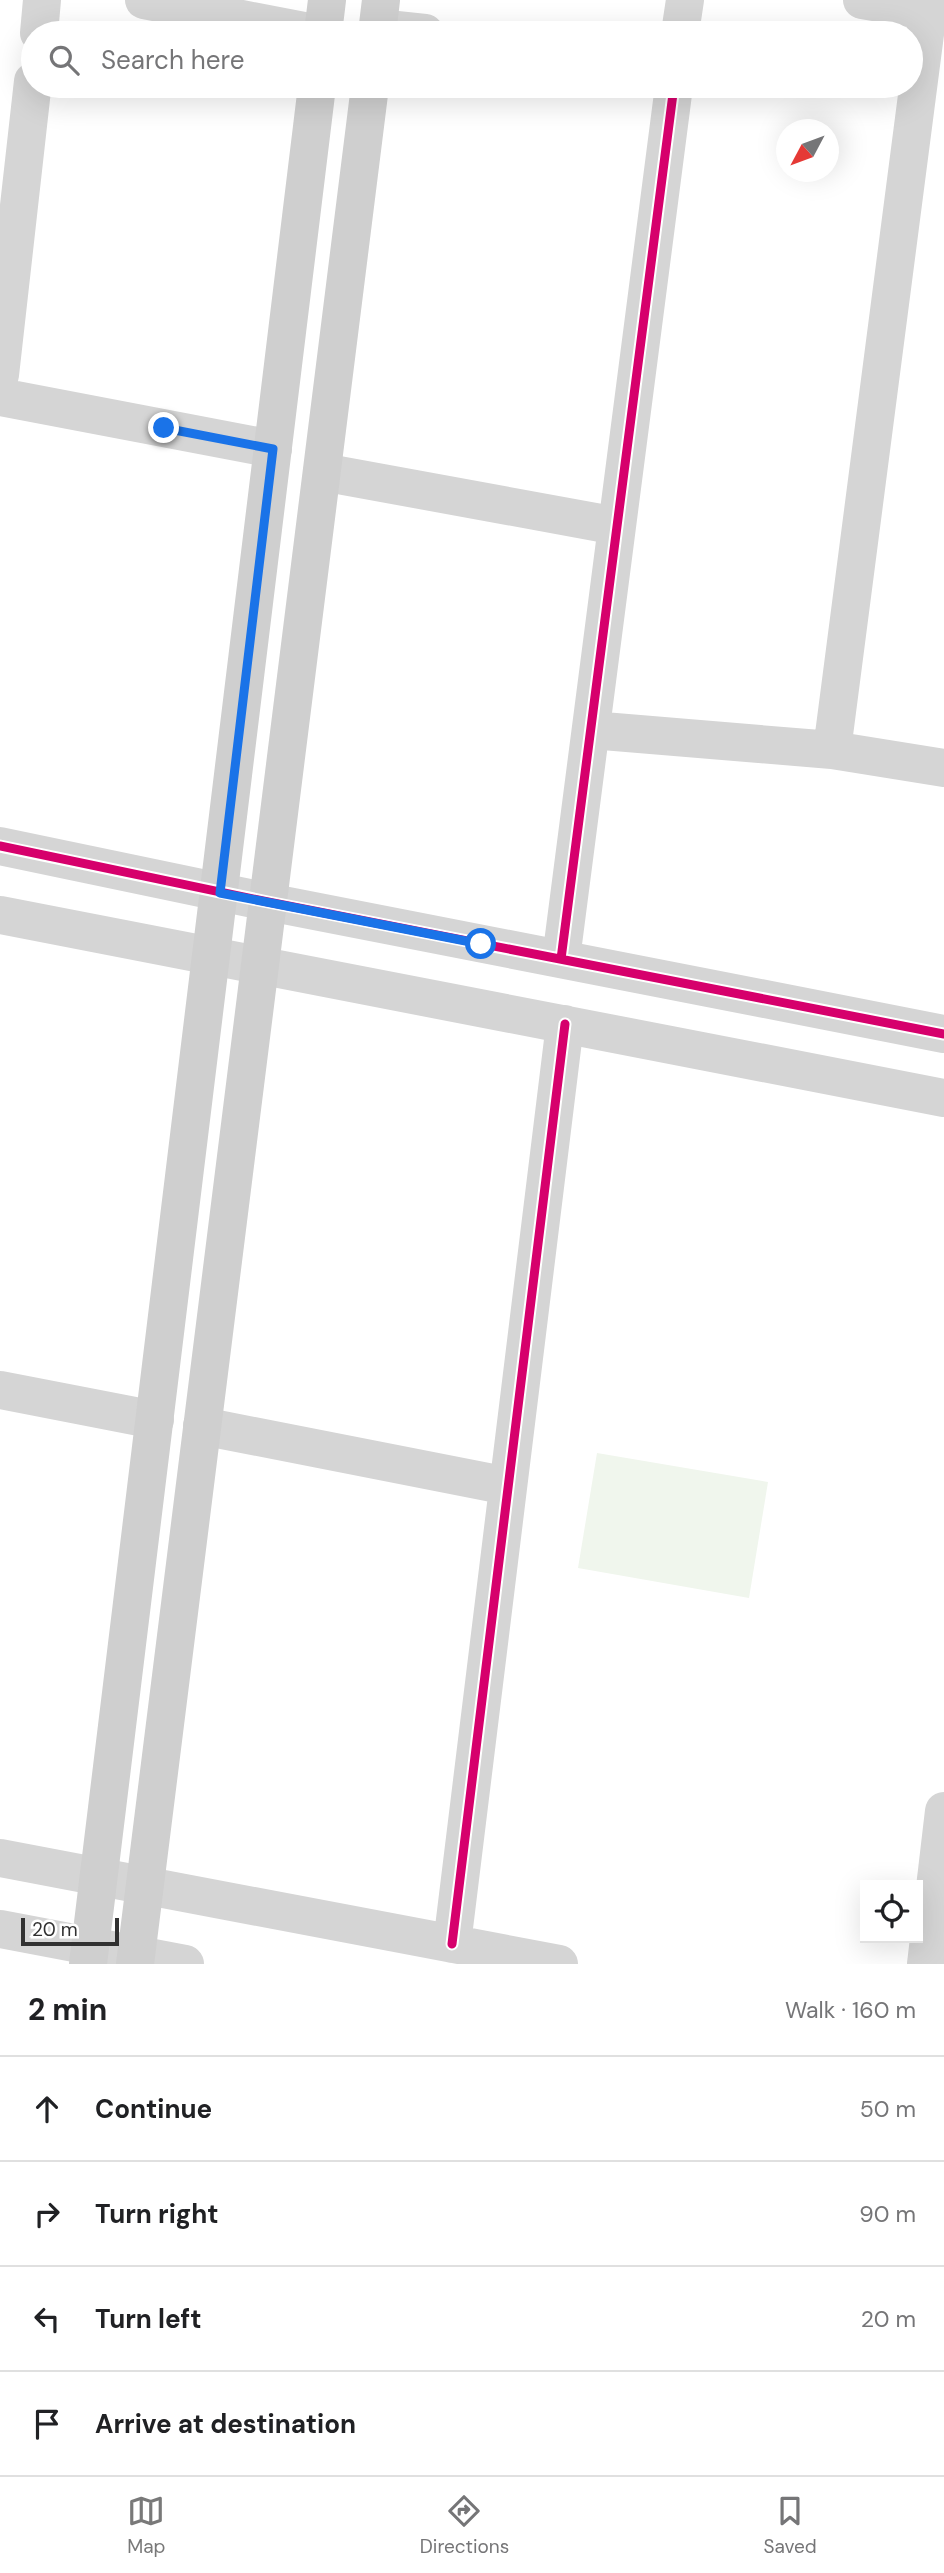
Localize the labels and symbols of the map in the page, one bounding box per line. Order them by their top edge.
north arrow [776,119,839,182]
route end [148,412,179,443]
route start [465,928,496,959]
scale bar [21,1915,119,1947]

